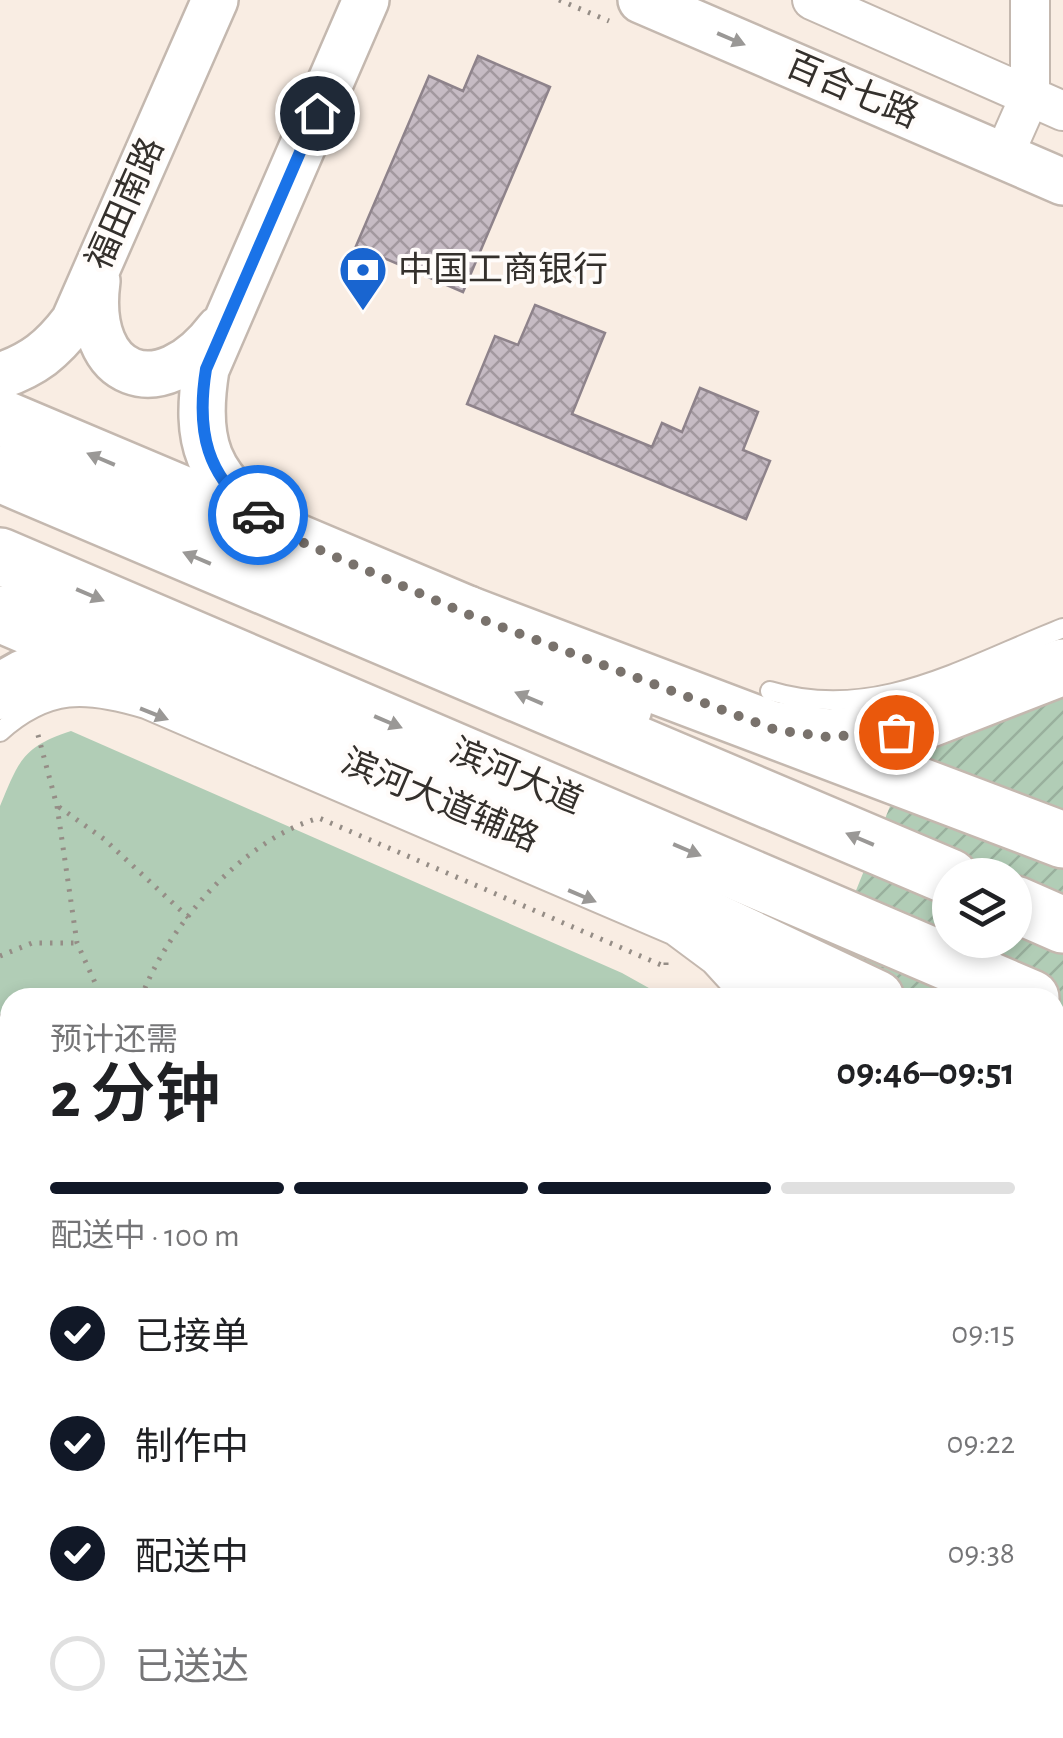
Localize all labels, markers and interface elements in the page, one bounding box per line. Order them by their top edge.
one-way arrow [716,31,746,47]
street label: 百合七路 [781,46,924,134]
pin [275,71,360,156]
icon: home [290,86,345,141]
street label: 福田南路 [80,132,170,275]
bank icon: 中国工商银行 [337,244,389,312]
place label: 中国工商银行 [398,251,608,288]
one-way arrow [85,450,115,466]
courier [208,465,308,565]
icon: car [231,488,286,543]
one-way arrow [182,550,212,566]
one-way arrow [75,587,105,603]
one-way arrow [514,690,544,706]
pin [854,690,939,775]
icon: bag [869,705,924,760]
one-way arrow [139,706,169,722]
one-way arrow [374,715,404,731]
street label: 滨河大道 [445,732,588,820]
street label: 滨河大道辅路 [337,742,544,858]
one-way arrow [845,831,875,847]
one-way arrow [672,842,702,858]
map controls [932,858,1032,958]
button: layers [932,858,1032,958]
one-way arrow [567,888,597,904]
text: 预计还需 [50,1024,178,1056]
text: 09:46–09:51 [836,1054,1015,1092]
text: 2 分钟 [50,1064,220,1129]
text: 配送中 · 100 m [50,1220,240,1252]
icon: check [50,1306,105,1361]
text: 09:15 [951,1317,1015,1349]
text: 已接单 [135,1319,249,1357]
icon: check [50,1416,105,1471]
text: 09:22 [947,1427,1015,1459]
text: 制作中 [135,1429,249,1467]
icon: check [50,1526,105,1581]
text: 09:38 [947,1537,1015,1569]
text: 配送中 [135,1539,249,1577]
text: 已送达 [135,1649,249,1687]

